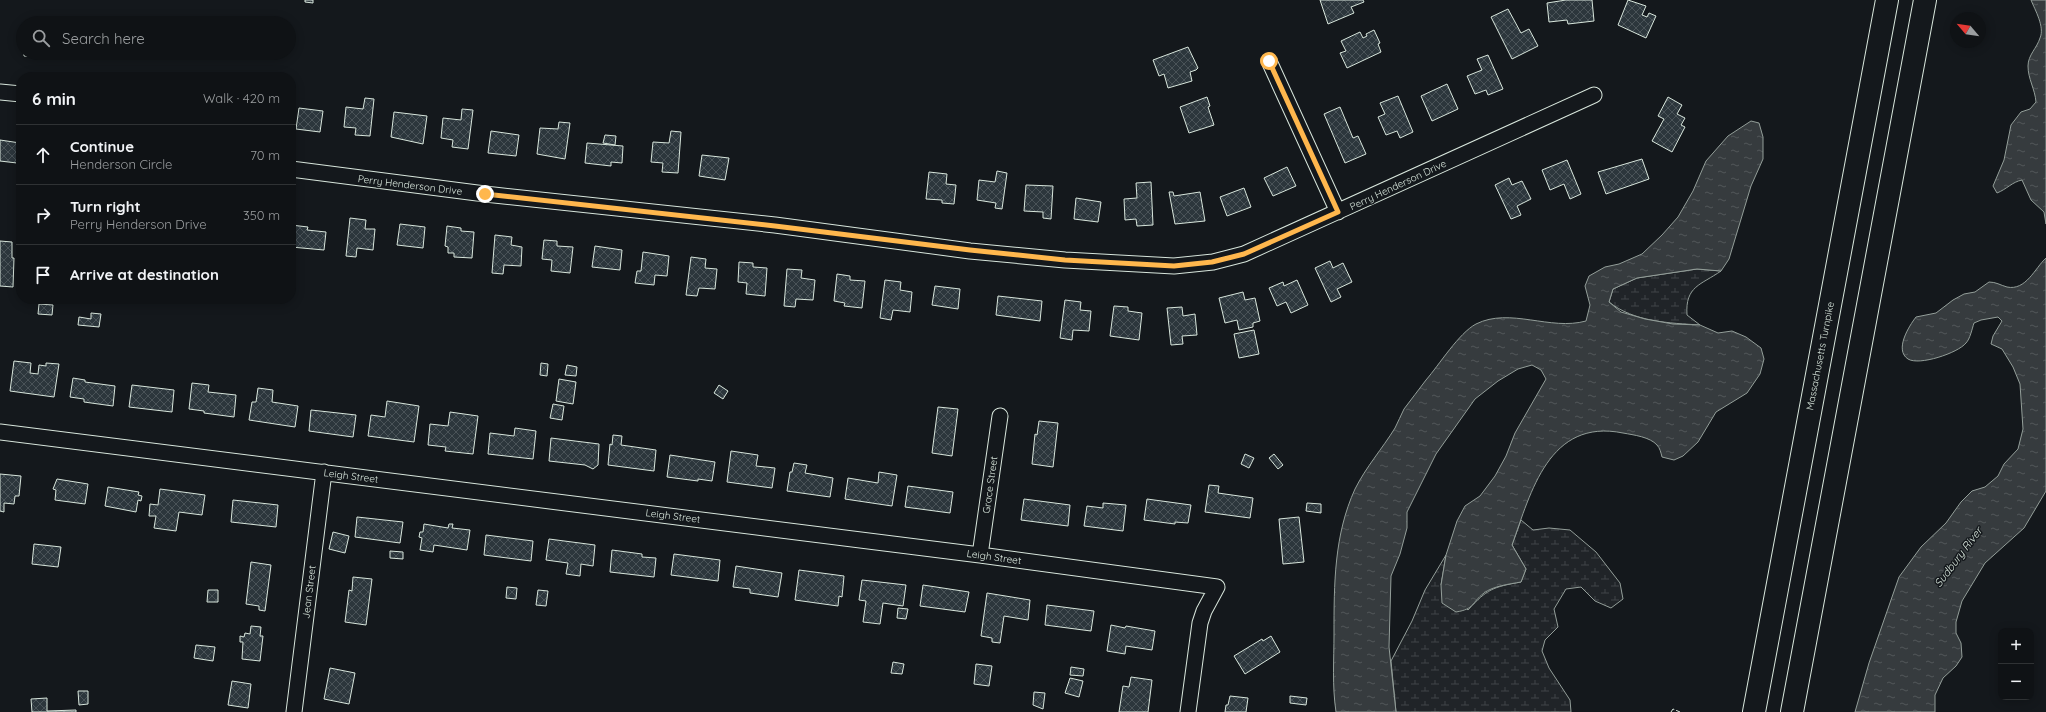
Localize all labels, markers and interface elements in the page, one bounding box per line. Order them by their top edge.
north arrow [1950,12,1986,48]
search box [16,16,296,60]
icon: search [30,27,52,49]
text: Search here [62,29,145,48]
route start [1260,52,1278,70]
text: 6 min [32,88,76,109]
text: Walk · 420 m [203,90,280,106]
text: Continue [70,137,134,156]
icon: ahead [32,144,54,166]
text: 70 m [250,147,280,163]
text: Henderson Circle [70,156,172,172]
street label: Perry Henderson Drive [1348,157,1449,213]
street label: Perry Henderson Drive [357,172,463,198]
route end [476,185,494,203]
text: Turn right [70,197,141,216]
icon: right [32,204,54,226]
text: 350 m [243,207,280,223]
text: Perry Henderson Drive [70,216,207,232]
icon: arrive [32,264,54,286]
text: Arrive at destination [70,265,219,284]
street label: Massachusetts Turnpike [1803,300,1837,411]
street label: Grace Street [980,455,1001,514]
street label: Leigh Street [323,466,380,486]
street label: Leigh Street [645,506,702,526]
water label: Sudbury River [1931,523,1986,590]
street label: Leigh Street [966,547,1023,567]
street label: Jean Street [299,564,319,619]
map controls [1998,628,2034,700]
button: + [1998,628,2034,664]
button: − [1998,664,2034,700]

